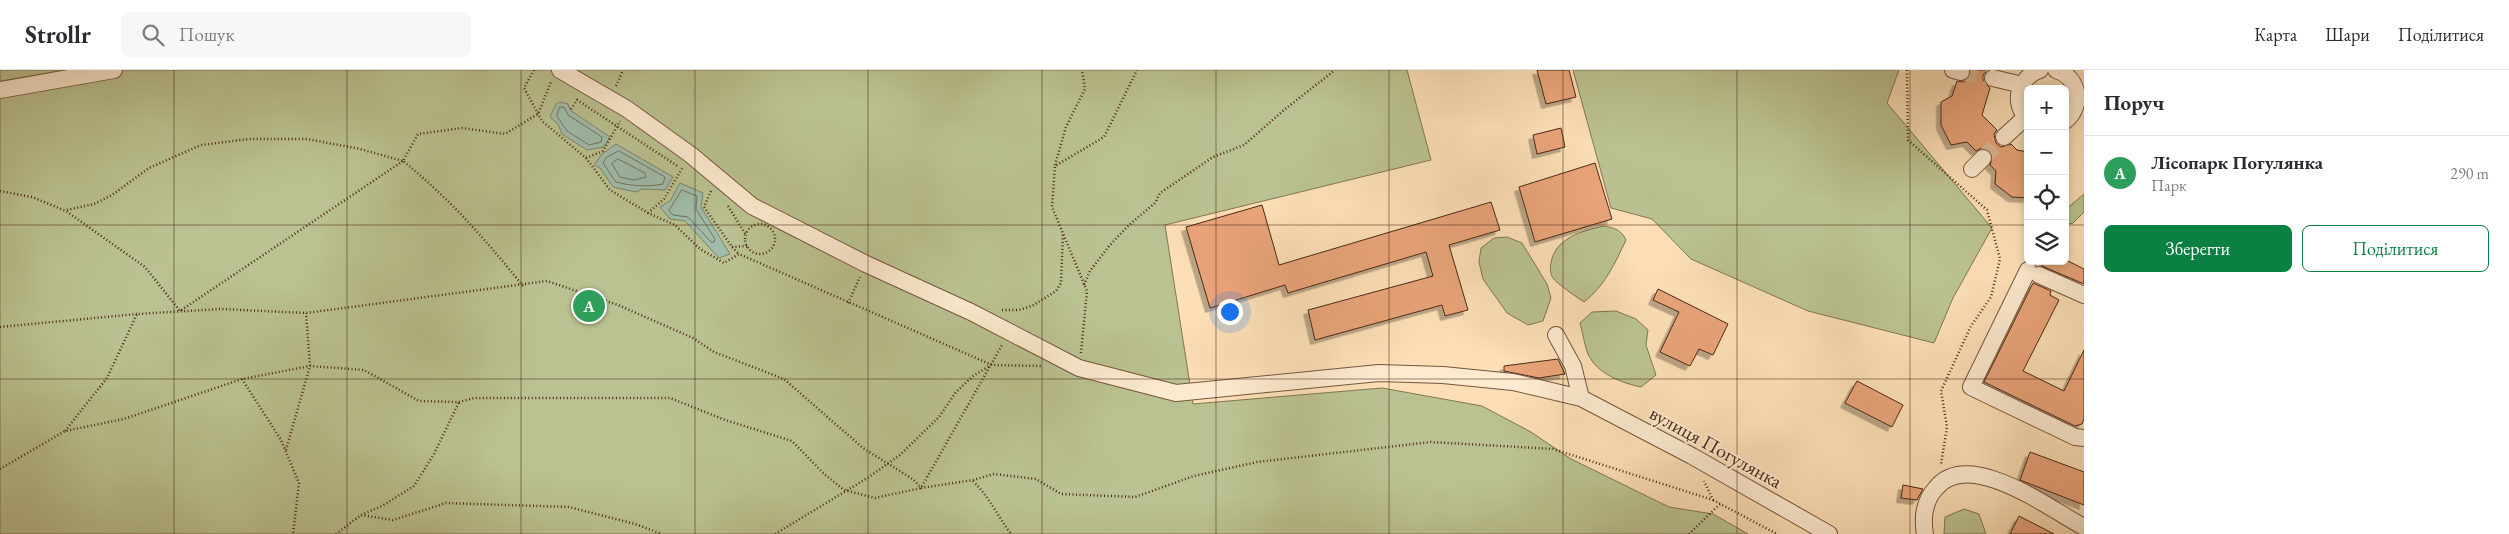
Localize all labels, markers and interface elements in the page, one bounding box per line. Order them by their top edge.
search box [121,12,471,57]
text: Strollr [25,19,91,50]
icon: search [139,21,167,49]
text: Пошук [179,22,235,47]
text: Карта [2254,23,2297,46]
text: Шари [2325,23,2370,46]
text: Поділитися [2398,23,2484,46]
map controls [2024,85,2069,265]
button: + [2024,85,2069,130]
text: Поруч [2104,89,2164,116]
button: − [2024,130,2069,175]
text: Лісопарк Погулянка [2151,150,2323,175]
text: A [2114,163,2126,184]
text: 290 m [2450,163,2489,184]
button: locate [2024,175,2069,220]
text: Парк [2151,175,2187,196]
button: layers [2024,220,2069,265]
button: Зберегти [2104,225,2292,272]
button: Поділитися [2302,225,2489,272]
pin: A [573,287,605,325]
your location [1217,299,1243,325]
street label: вулиця Погулянка [1645,400,1787,494]

